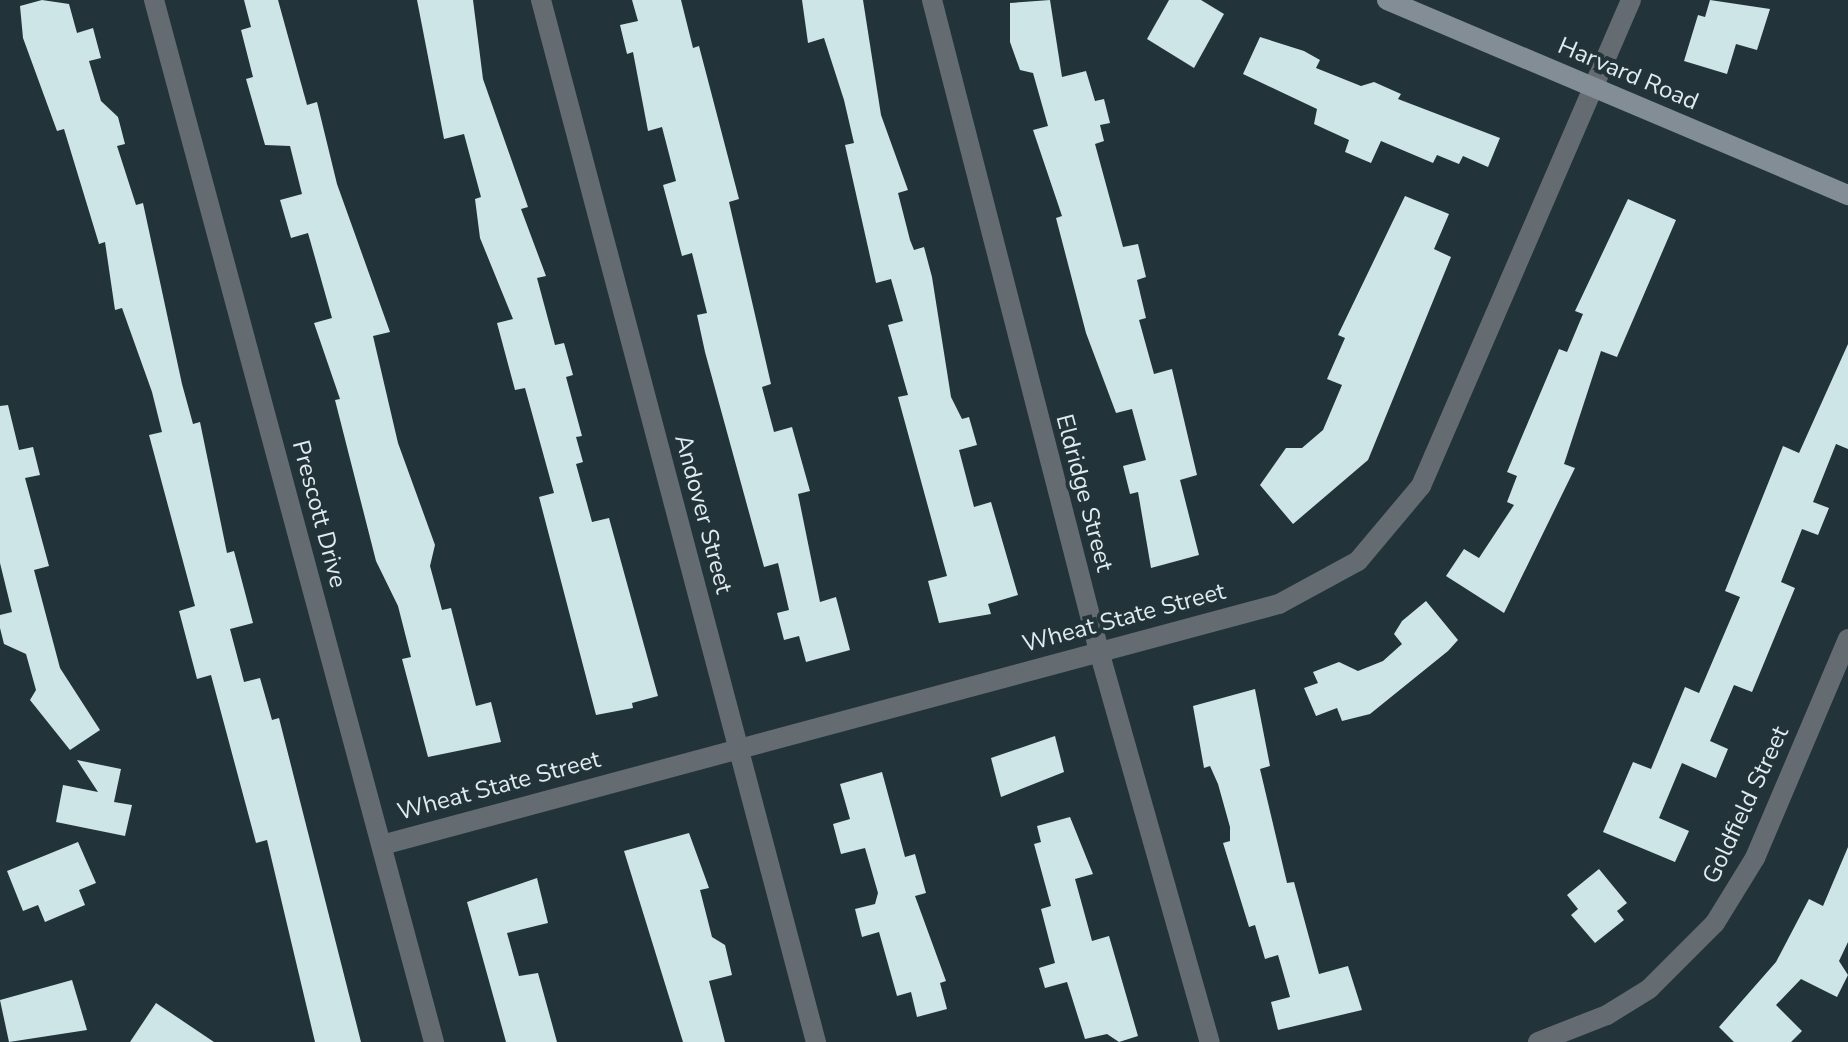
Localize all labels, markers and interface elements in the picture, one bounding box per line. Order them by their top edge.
street label: Harvard Road [1554,32,1702,116]
street label: Eldridge Street [1049,411,1119,575]
street label: Andover Street [668,431,738,597]
street label: Prescott Drive [286,437,352,591]
street label: Wheat State Street [1020,577,1228,659]
street label: Goldfield Street [1697,722,1795,888]
street label: Wheat State Street [395,745,603,827]

